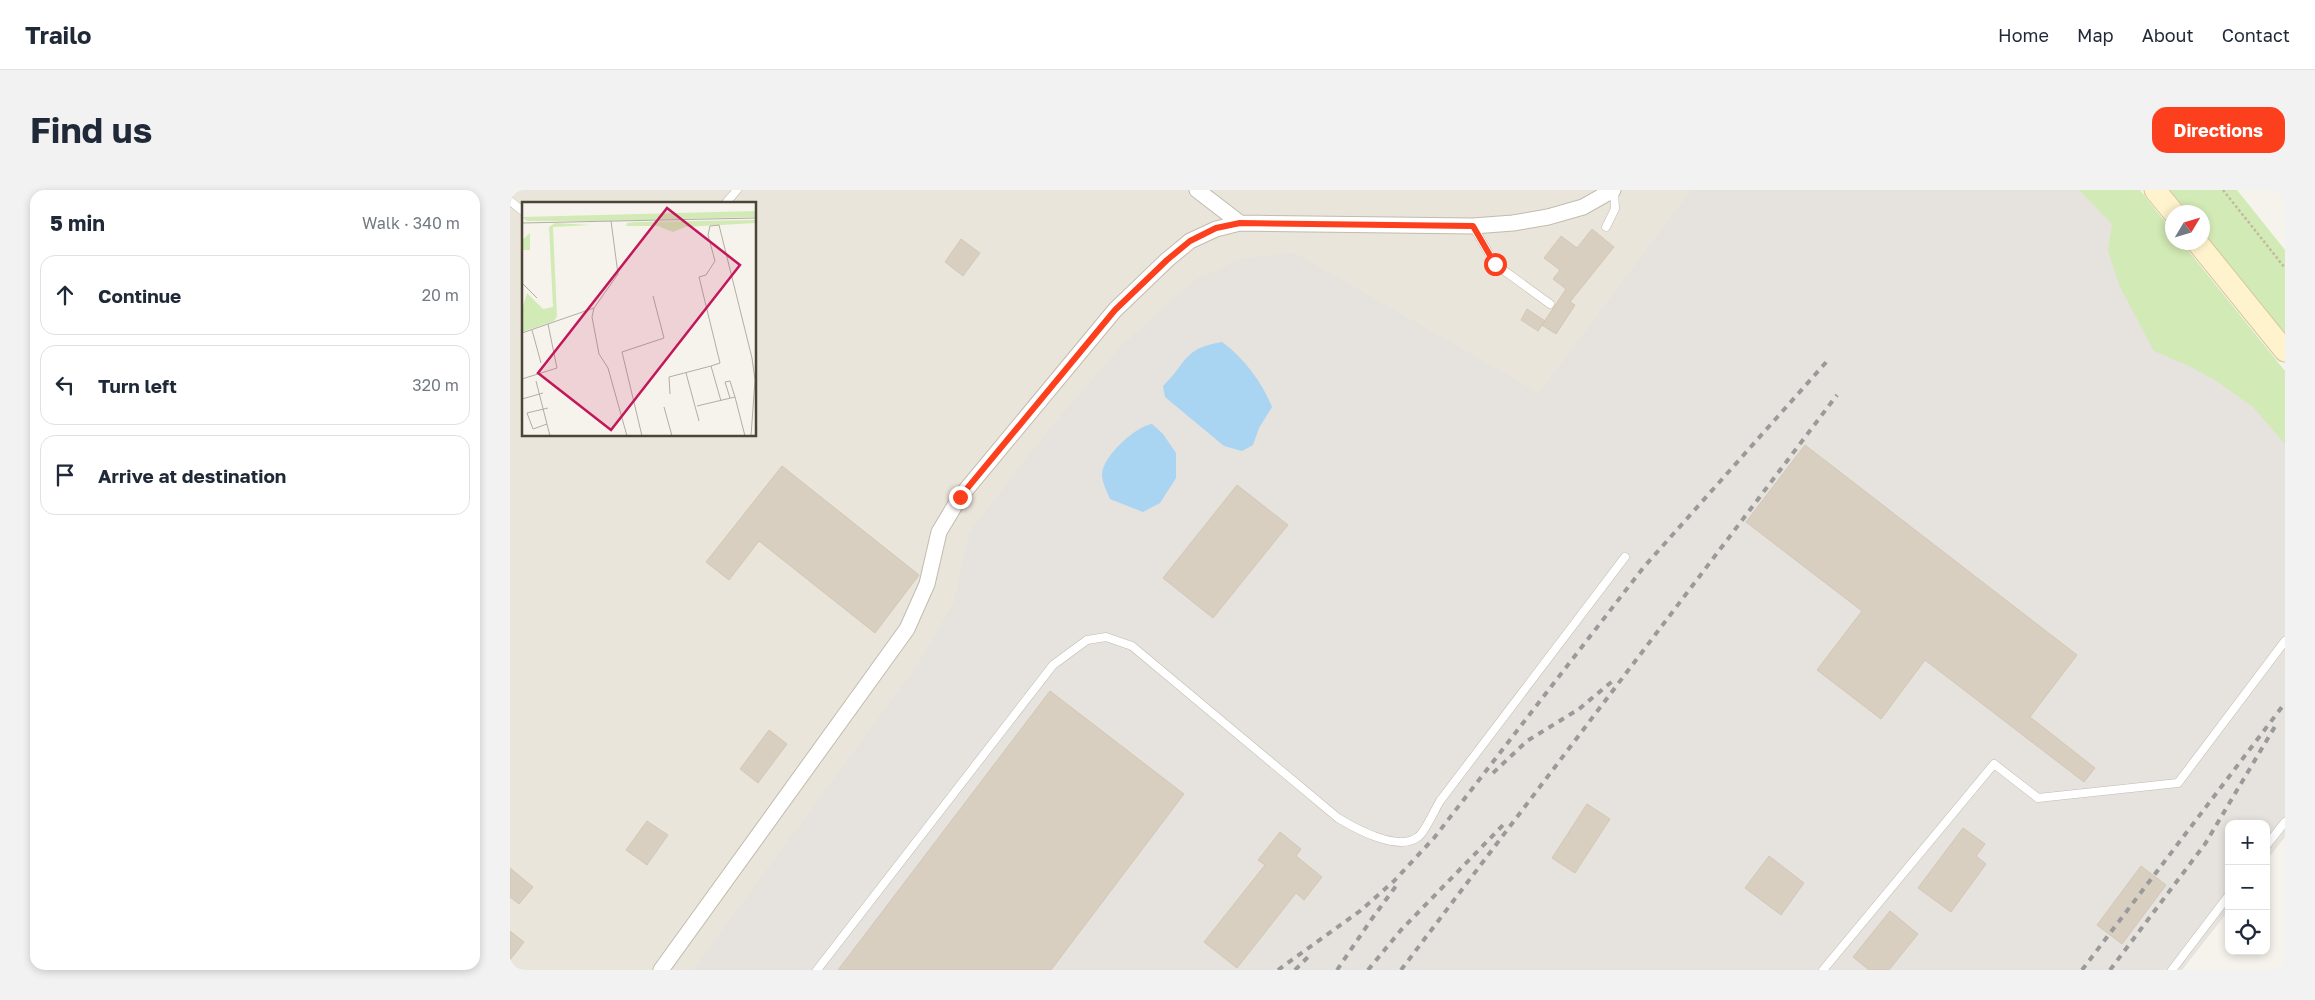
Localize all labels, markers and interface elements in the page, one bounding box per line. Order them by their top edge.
text: Trailo [25,20,91,49]
text: Home [1998,24,2049,46]
text: Map [2077,24,2114,46]
text: About [2142,24,2194,46]
text: Contact [2222,24,2290,46]
button: Directions [2152,107,2285,153]
text: Find us [30,109,152,151]
inset map [522,202,756,436]
north arrow [2165,205,2210,250]
text: 5 min [50,210,105,236]
text: Walk · 340 m [362,213,460,233]
route start [1484,253,1507,276]
icon: ahead [51,281,79,309]
text: Continue [98,284,181,307]
text: 20 m [422,285,459,305]
icon: left [51,371,79,399]
text: Turn left [98,374,177,397]
text: 320 m [412,375,459,395]
icon: arrive [51,461,79,489]
text: Arrive at destination [98,464,286,487]
route end [949,486,972,509]
map controls [2225,820,2270,955]
button: + [2225,820,2270,865]
button: − [2225,865,2270,910]
button: locate [2225,910,2270,955]

